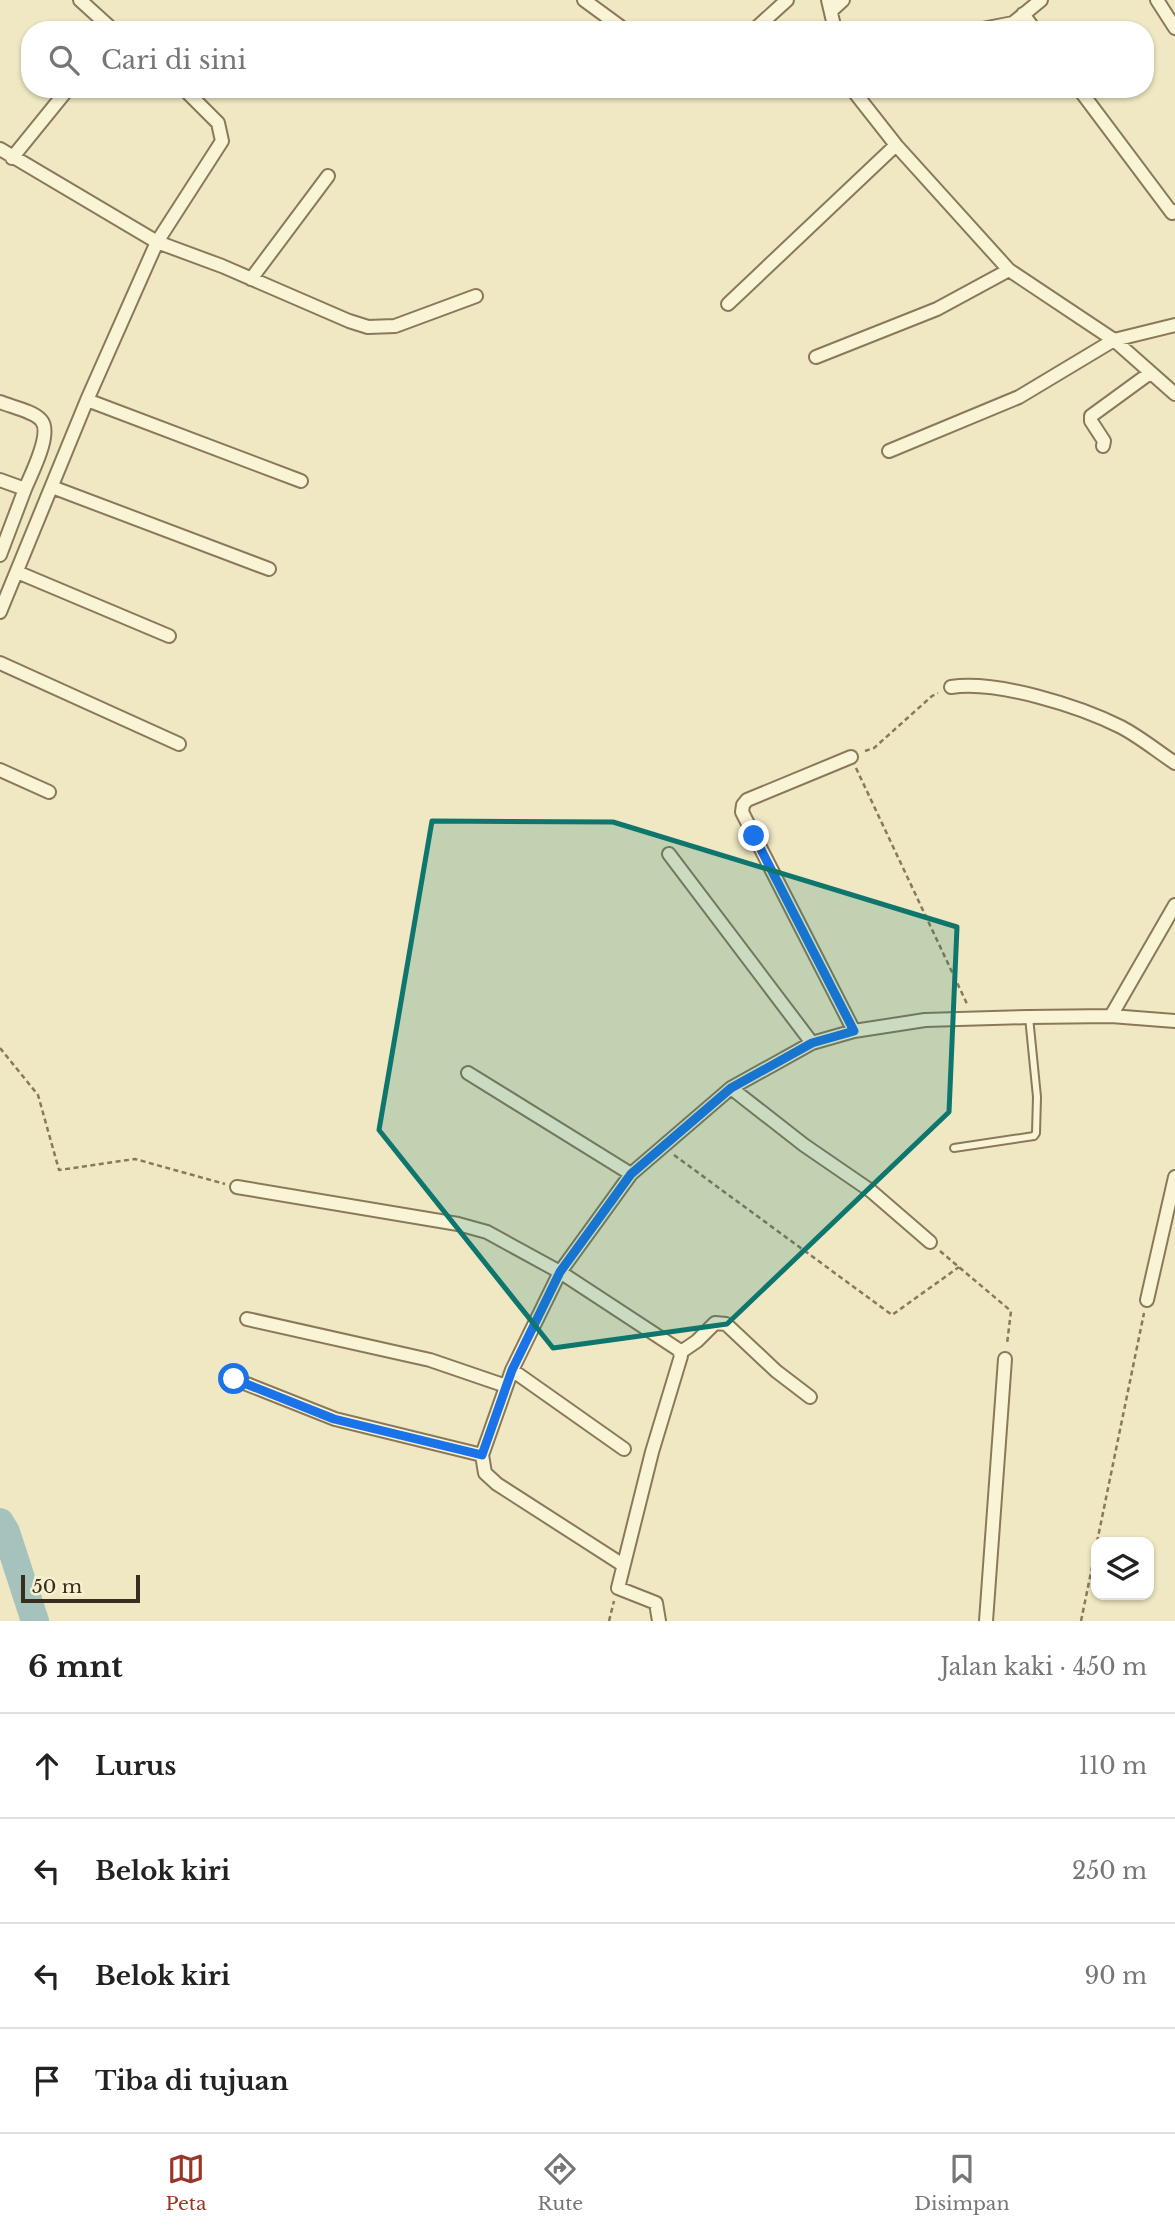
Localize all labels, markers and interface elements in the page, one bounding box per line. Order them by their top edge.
search box [21,21,1154,98]
icon: search [45,41,83,79]
text: Cari di sini [101,44,246,76]
route end [738,820,769,851]
route start [218,1363,249,1394]
map controls [1091,1537,1154,1600]
button: layers [1091,1537,1154,1600]
scale bar [21,1572,140,1604]
text: 50 m [32,1575,82,1598]
text: 6 mnt [28,1648,123,1685]
text: Jalan kaki · 450 m [940,1653,1147,1681]
icon: ahead [28,1747,66,1785]
text: Lurus [95,1750,176,1782]
text: 110 m [1079,1752,1147,1780]
icon: left [28,1852,66,1890]
text: Belok kiri [95,1855,230,1887]
text: 250 m [1072,1857,1147,1885]
icon: left [28,1957,66,1995]
text: Belok kiri [95,1960,230,1992]
text: 90 m [1085,1962,1147,1990]
icon: arrive [28,2062,66,2100]
text: Tiba di tujuan [95,2065,289,2097]
tab: Peta [165,2150,207,2215]
tab: Rute [537,2150,583,2215]
tab: Disimpan [914,2150,1010,2215]

